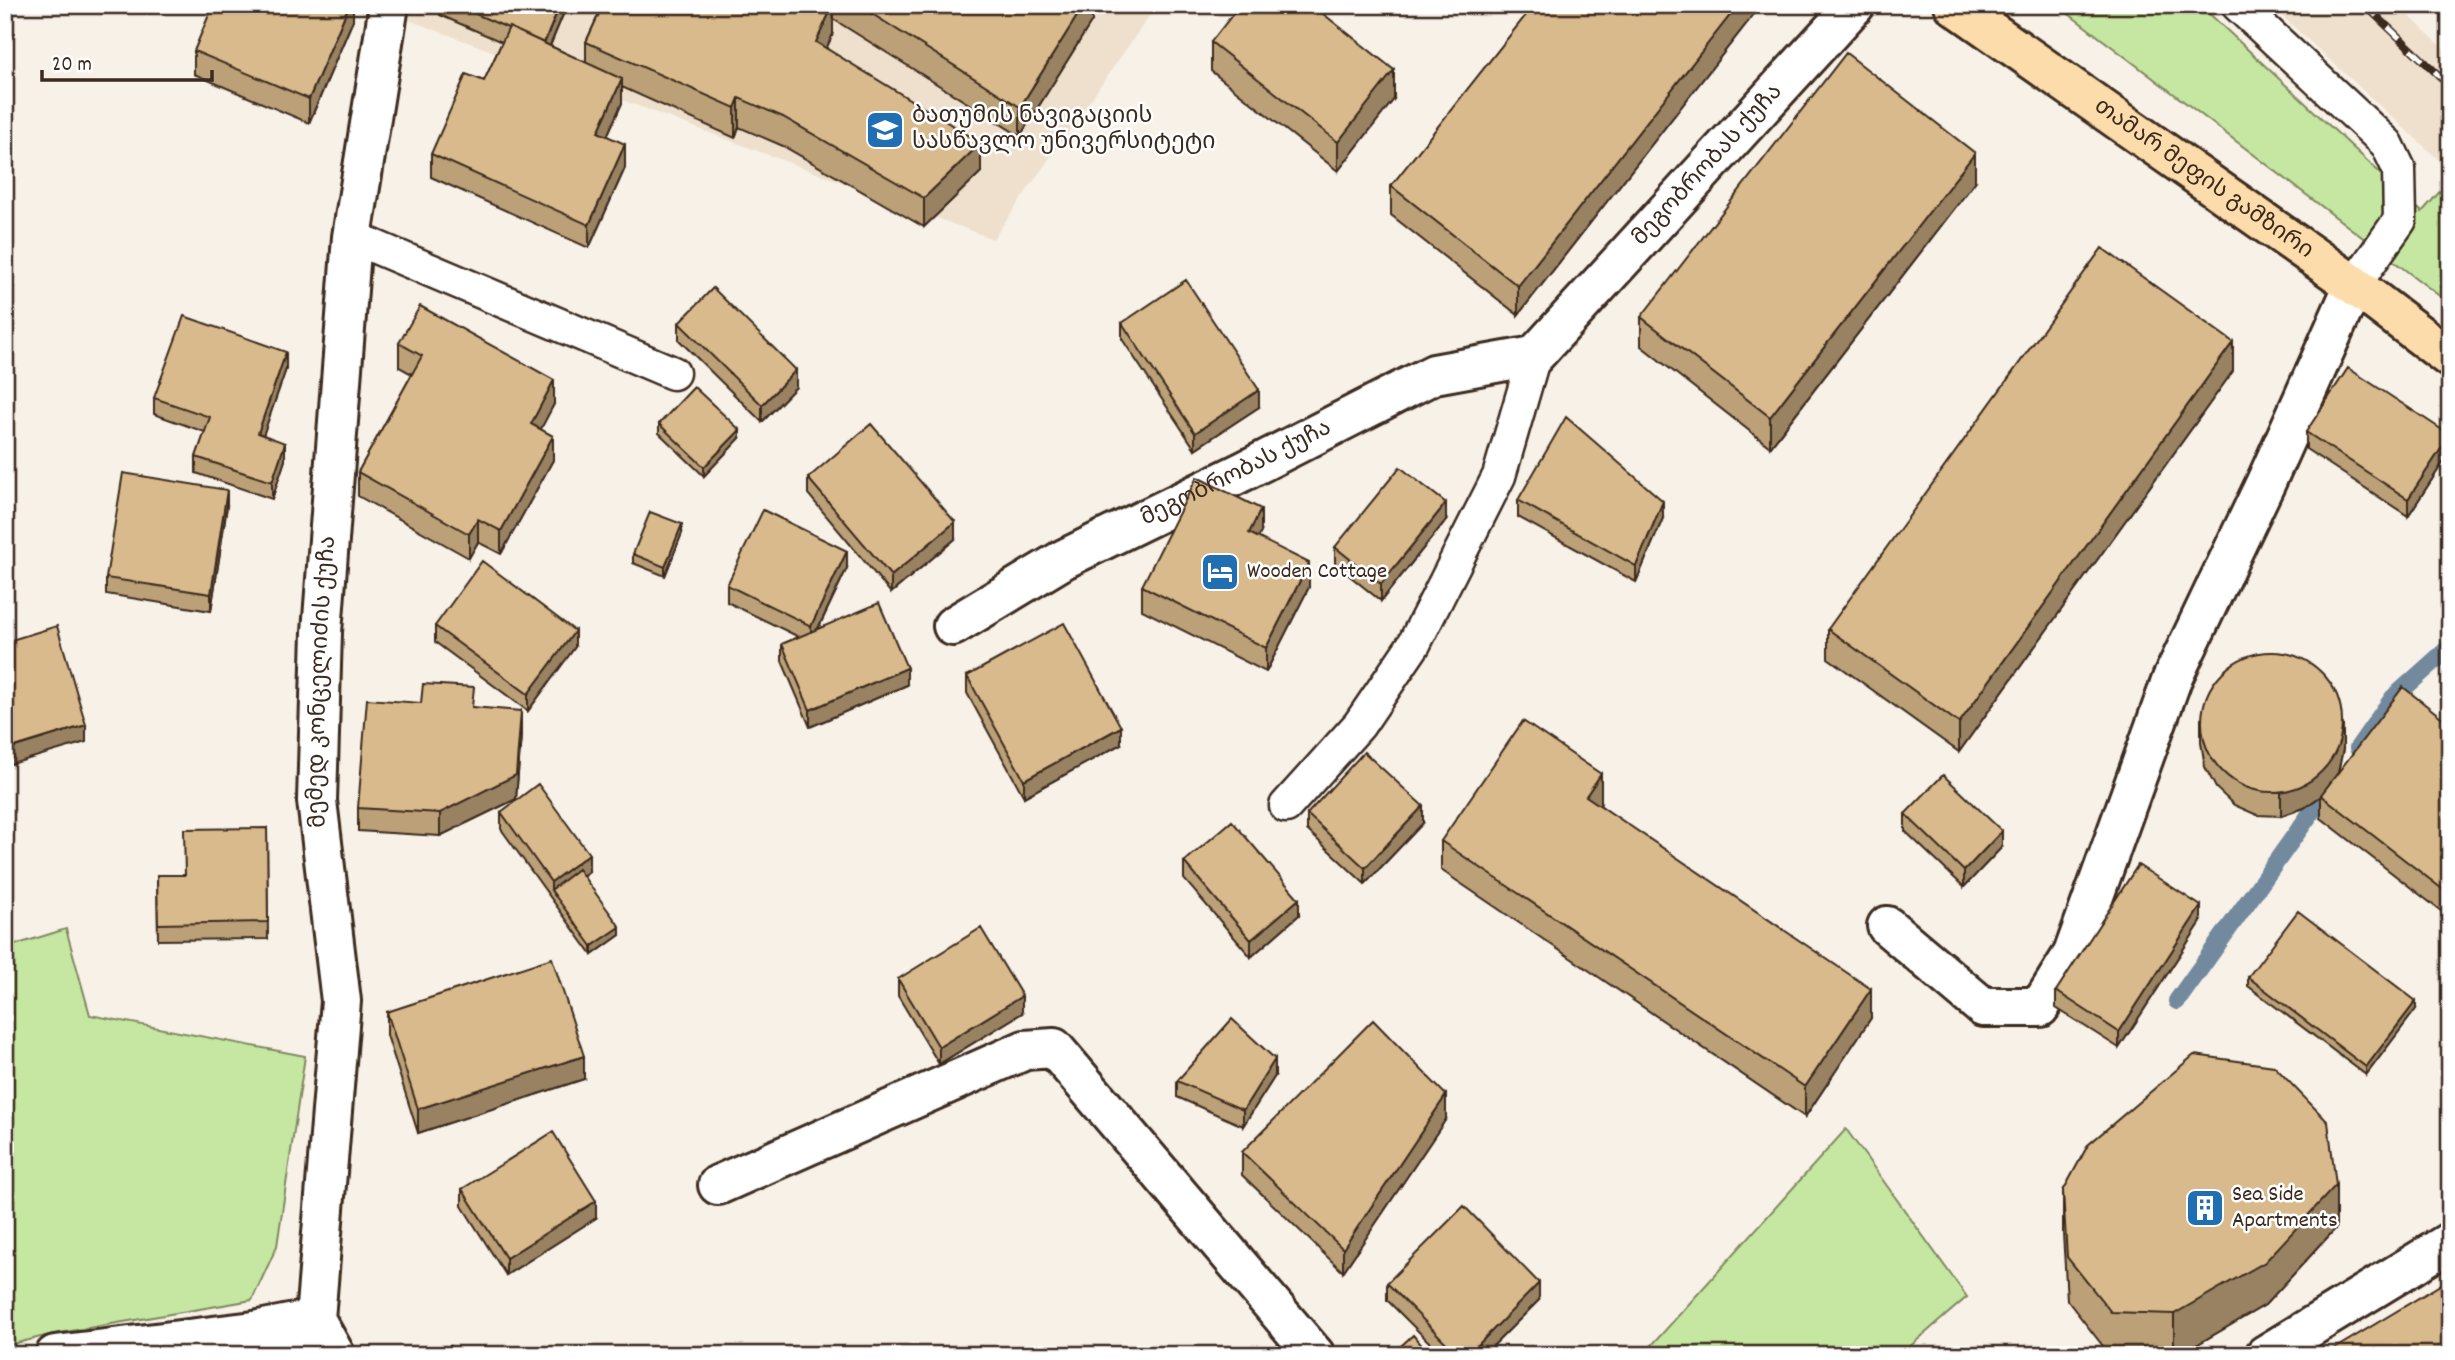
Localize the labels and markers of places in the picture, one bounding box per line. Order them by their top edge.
place label: ბათუმის ნავიგაციის სასწავლო უნივერსიტეტი [912,101,1216,160]
school or university icon: ბათუმის ნავიგაციის სასწავლო უნივერსიტეტი [864,109,906,151]
hotel icon: Wooden Cottage [1199,551,1241,593]
place label: Wooden Cottage [1247,556,1387,589]
place label: Sea Side Apartments [2232,1179,2338,1238]
building icon: Sea Side Apartments [2184,1187,2226,1229]

